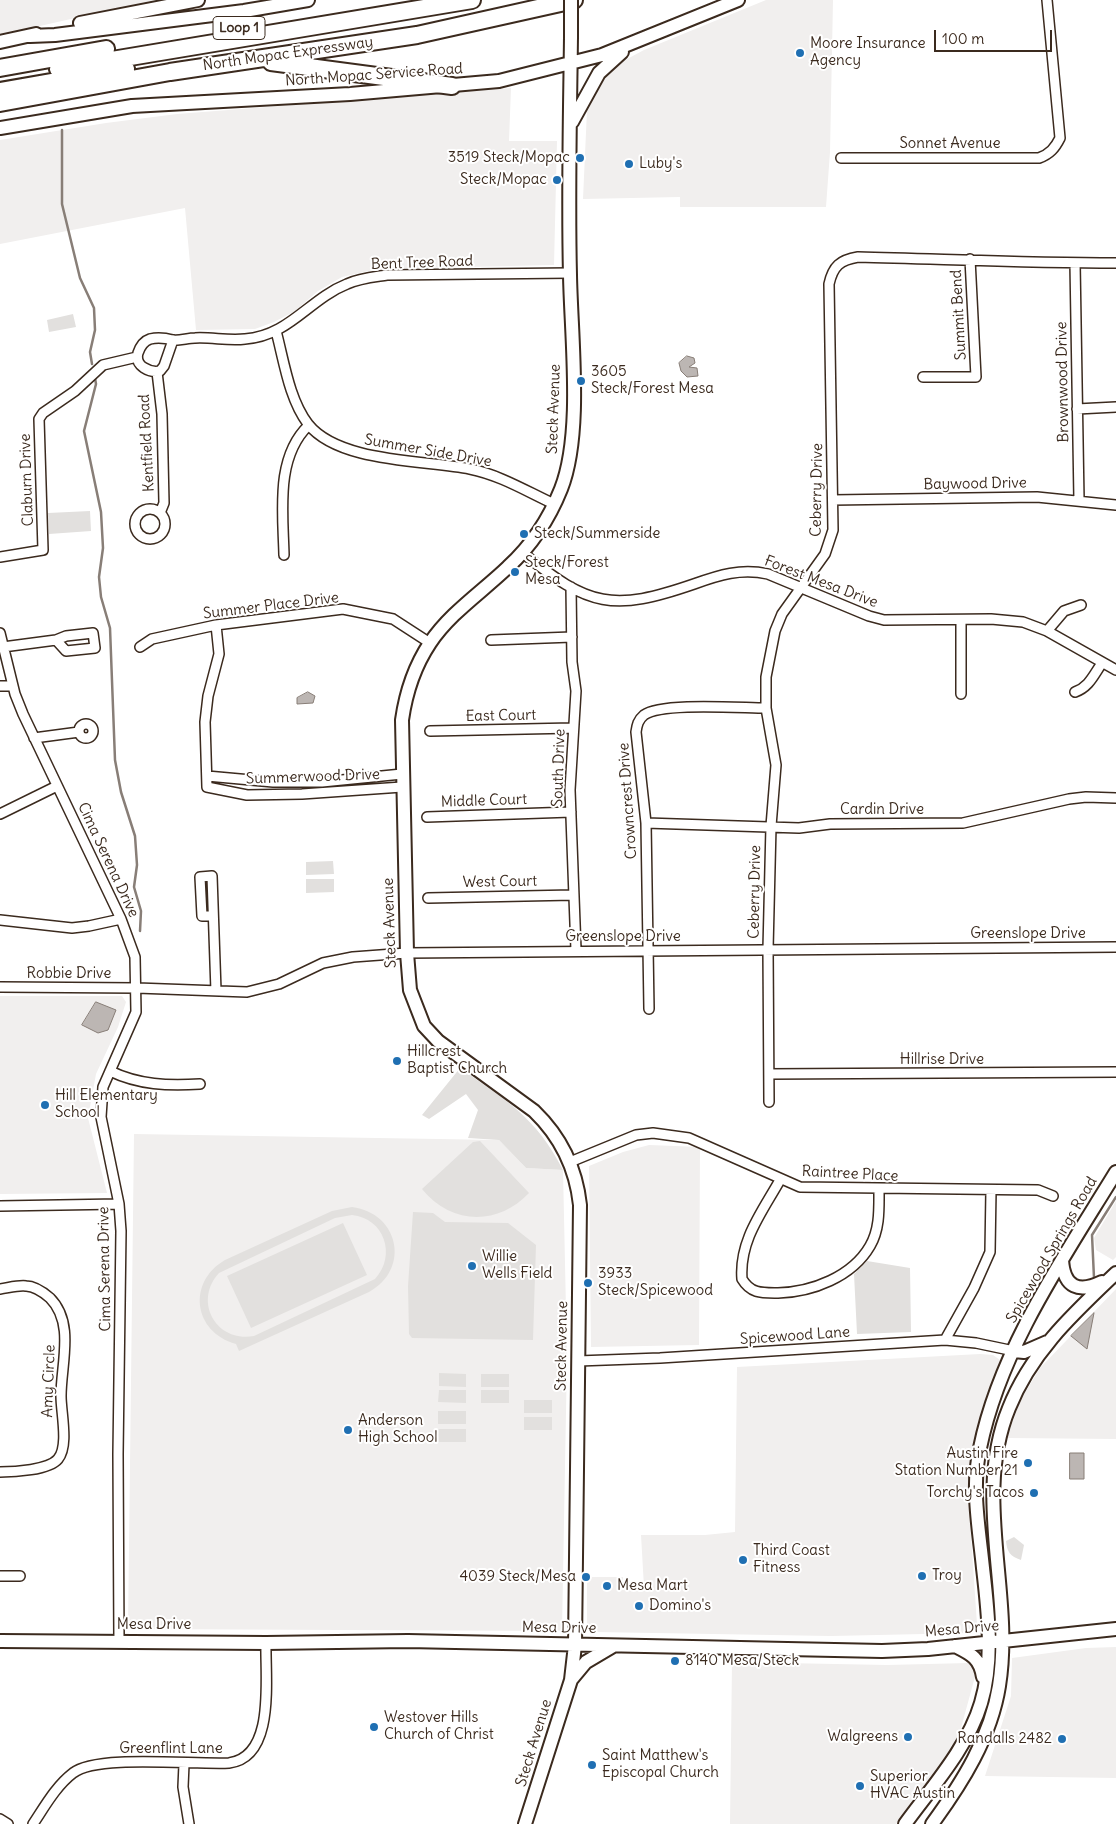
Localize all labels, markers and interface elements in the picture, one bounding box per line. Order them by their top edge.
road number: Loop 1 [213,16,265,40]
scale bar [936,20,1054,52]
text: 100 m [942,29,984,48]
street label: North Mopac Expressway [202,33,374,75]
place label: Moore Insurance Agency [810,35,926,70]
marker: Moore Insurance Agency [794,47,806,59]
street label: North Mopac Service Road [285,60,463,90]
street label: Sonnet Avenue [899,135,1001,153]
place label: 3519 Steck/Mopac [448,149,570,167]
marker: 3519 Steck/Mopac [574,152,586,164]
place label: Luby's [639,155,682,173]
marker: Luby's [623,158,635,170]
place label: Steck/Mopac [460,171,547,189]
marker: Steck/Mopac [551,174,563,186]
street label: Bent Tree Road [370,252,474,274]
street label: Summit Bend [948,269,970,361]
street label: Brownwood Drive [1053,321,1073,443]
place label: 3605 Steck/Forest Mesa [591,363,714,398]
street label: Steck Avenue [543,364,565,454]
marker: 3605 Steck/Forest Mesa [575,375,587,387]
street label: Kentfield Road [135,394,159,492]
street label: Summer Side Drive [363,431,493,471]
street label: Claburn Drive [16,433,38,527]
street label: Ceberry Drive [807,443,827,537]
street label: Baywood Drive [923,474,1027,494]
place label: Steck/Summerside [534,525,660,543]
marker: Steck/Summerside [518,528,530,540]
street label: Forest Mesa Drive [762,552,880,612]
place label: Steck/Forest Mesa [525,554,609,589]
marker: Steck/Forest Mesa [509,566,521,578]
street label: Summer Place Drive [202,589,340,623]
street label: East Court [466,706,536,726]
street label: South Drive [549,729,569,807]
street label: Crowncrest Drive [615,742,641,860]
street label: Summerwood Drive [246,766,380,788]
street label: Middle Court [441,791,527,811]
street label: Cima Serena Drive [73,800,143,920]
street label: Cardin Drive [840,801,924,819]
street label: Ceberry Drive [745,845,765,939]
street label: West Court [462,872,538,892]
street label: Steck Avenue [379,878,401,968]
street label: Greenslope Drive [970,925,1086,943]
street label: Greenslope Drive [565,928,681,946]
street label: Robbie Drive [27,965,111,983]
place label: Hillcrest Baptist Church [407,1043,507,1078]
street label: Hillrise Drive [900,1051,984,1069]
marker: Hillcrest Baptist Church [391,1055,403,1067]
place label: Hill Elementary School [55,1087,158,1122]
marker: Hill Elementary School [39,1099,51,1111]
street label: Raintree Place [801,1162,899,1186]
street label: Spicewood Springs Road [1003,1174,1101,1326]
street label: Cima Serena Drive [95,1206,115,1332]
place label: Willie Wells Field [482,1248,552,1283]
marker: Willie Wells Field [466,1260,478,1272]
place label: 3933 Steck/Spicewood [598,1265,713,1300]
marker: 3933 Steck/Spicewood [582,1277,594,1289]
street label: Steck Avenue [552,1301,572,1391]
street label: Spicewood Lane [739,1323,851,1349]
street label: Amy Circle [39,1344,59,1418]
place label: Anderson High School [358,1412,438,1447]
marker: Anderson High School [342,1424,354,1436]
place label: Austin Fire Station Number 21 [895,1445,1018,1480]
marker: Austin Fire Station Number 21 [1022,1457,1034,1469]
place label: Torchy's Tacos [927,1484,1024,1502]
marker: Torchy's Tacos [1028,1487,1040,1499]
place label: Third Coast Fitness [753,1542,830,1577]
marker: Third Coast Fitness [737,1554,749,1566]
place label: Troy [932,1567,962,1585]
place label: 4039 Steck/Mesa [459,1568,576,1586]
marker: Troy [916,1570,928,1582]
marker: 4039 Steck/Mesa [580,1571,592,1583]
place label: Mesa Mart [617,1577,688,1595]
marker: Mesa Mart [601,1580,613,1592]
place label: Domino's [649,1597,711,1615]
marker: Domino's [633,1600,645,1612]
street label: Mesa Drive [117,1616,191,1634]
street label: Mesa Drive [924,1617,1000,1641]
street label: Mesa Drive [522,1618,596,1638]
place label: 8140 Mesa/Steck [685,1652,799,1670]
marker: 8140 Mesa/Steck [669,1655,681,1667]
street label: Steck Avenue [512,1697,556,1789]
place label: Westover Hills Church of Christ [384,1709,494,1744]
marker: Westover Hills Church of Christ [368,1721,380,1733]
place label: Walgreens [827,1728,898,1746]
place label: Randalls 2482 [957,1730,1052,1748]
marker: Walgreens [902,1731,914,1743]
marker: Randalls 2482 [1056,1733,1068,1745]
street label: Greenflint Lane [119,1740,223,1758]
place label: Saint Matthew's Episcopal Church [602,1747,719,1782]
marker: Saint Matthew's Episcopal Church [586,1759,598,1771]
place label: Superior HVAC Austin [870,1768,955,1803]
marker: Superior HVAC Austin [854,1780,866,1792]

